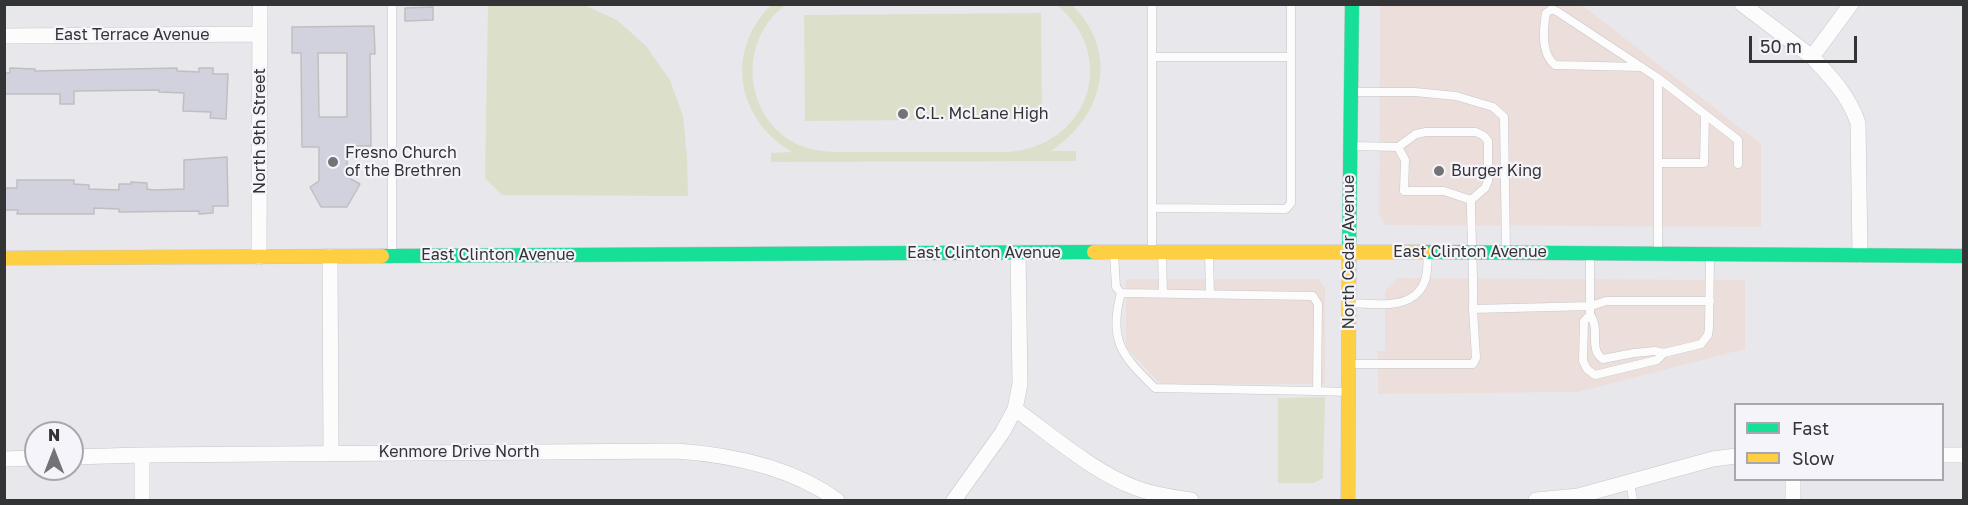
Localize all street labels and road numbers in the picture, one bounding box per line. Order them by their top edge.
street label: East Terrace Avenue [54,25,210,45]
street label: North 9th Street [250,68,270,194]
street label: North Cedar Avenue [1339,175,1359,329]
street label: East Clinton Avenue [1393,242,1547,262]
street label: East Clinton Avenue [907,243,1061,263]
street label: East Clinton Avenue [421,245,575,265]
street label: Kenmore Drive North [378,442,540,462]

